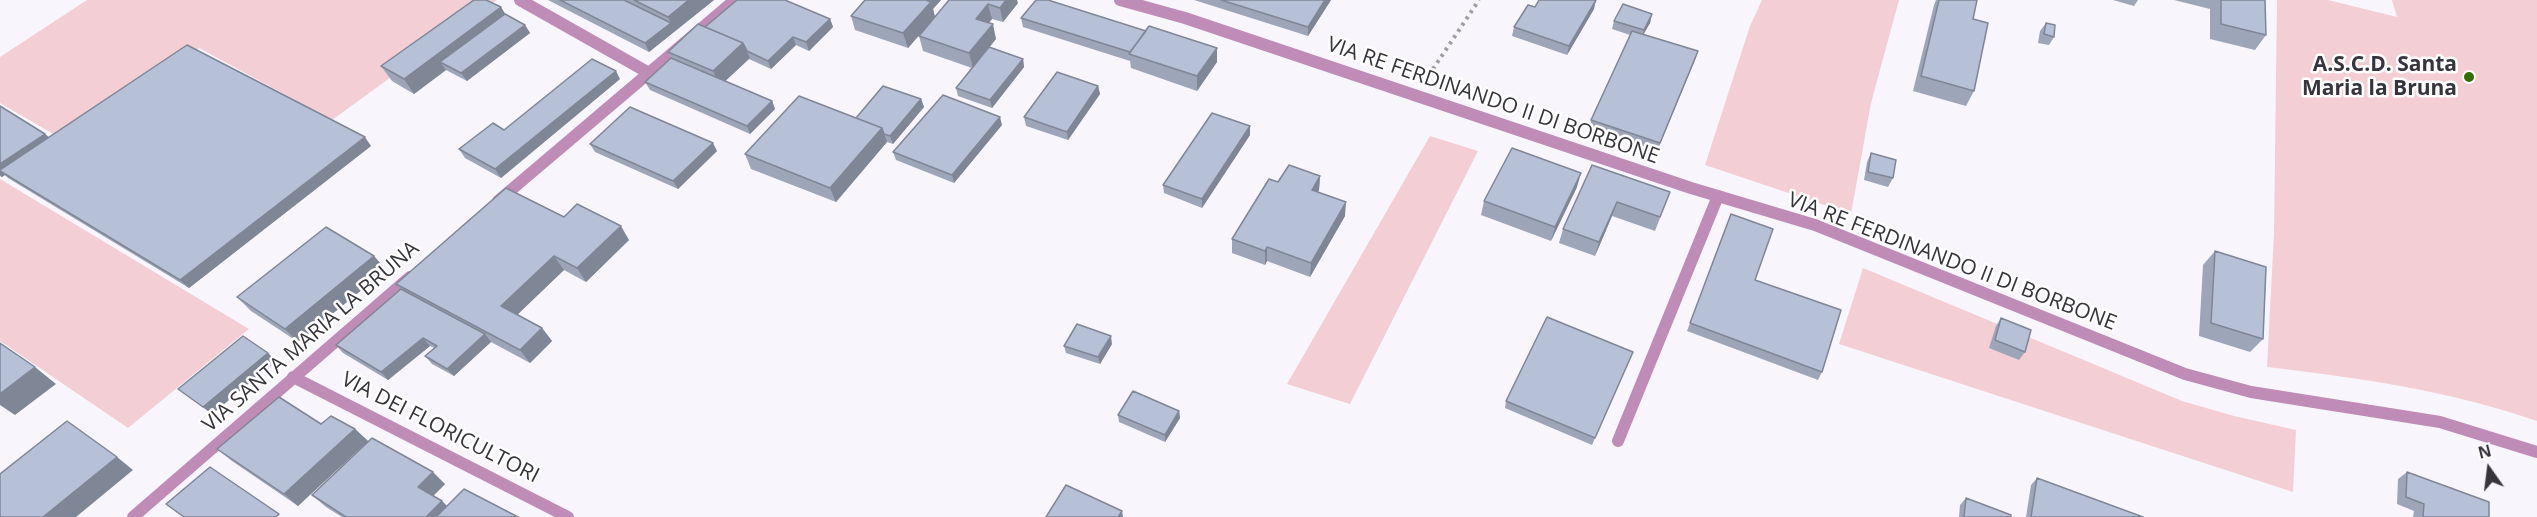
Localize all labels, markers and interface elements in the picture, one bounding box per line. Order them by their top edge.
street label: VIA RE FERDINANDO II DI BORBONE [1324,32,1662,170]
place label: A.S.C.D. Santa Maria la Bruna [2302,52,2457,102]
marker: A.S.C.D. Santa Maria la Bruna [2462,70,2476,84]
street label: VIA RE FERDINANDO II DI BORBONE [1784,188,2120,336]
street label: VIA SANTA MARIA LA BRUNA [198,236,424,438]
street label: VIA DEI FLORICULTORI [337,367,543,489]
north arrow [2459,439,2519,499]
text: N [2476,439,2494,464]

